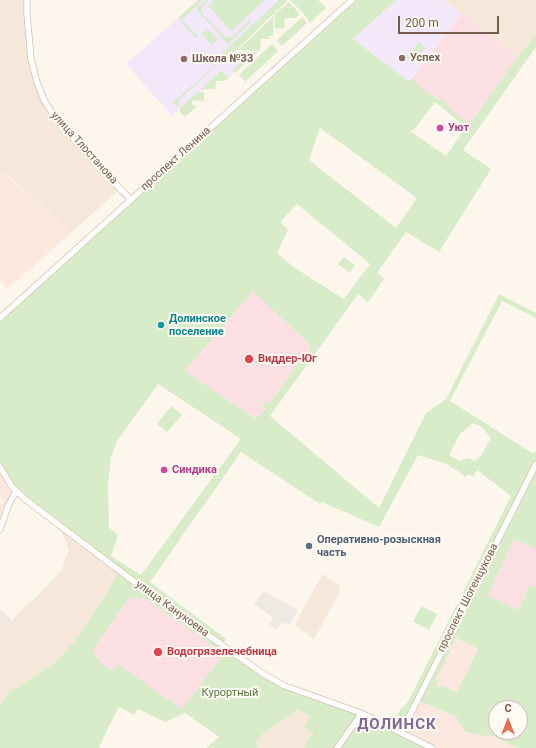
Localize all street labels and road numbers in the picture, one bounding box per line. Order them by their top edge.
street label: улица Тлостанова [48,109,120,187]
street label: проспект Ленина [138,124,214,194]
street label: проспект Шогенцукова [435,541,501,655]
street label: улица Канукоева [133,578,211,640]

